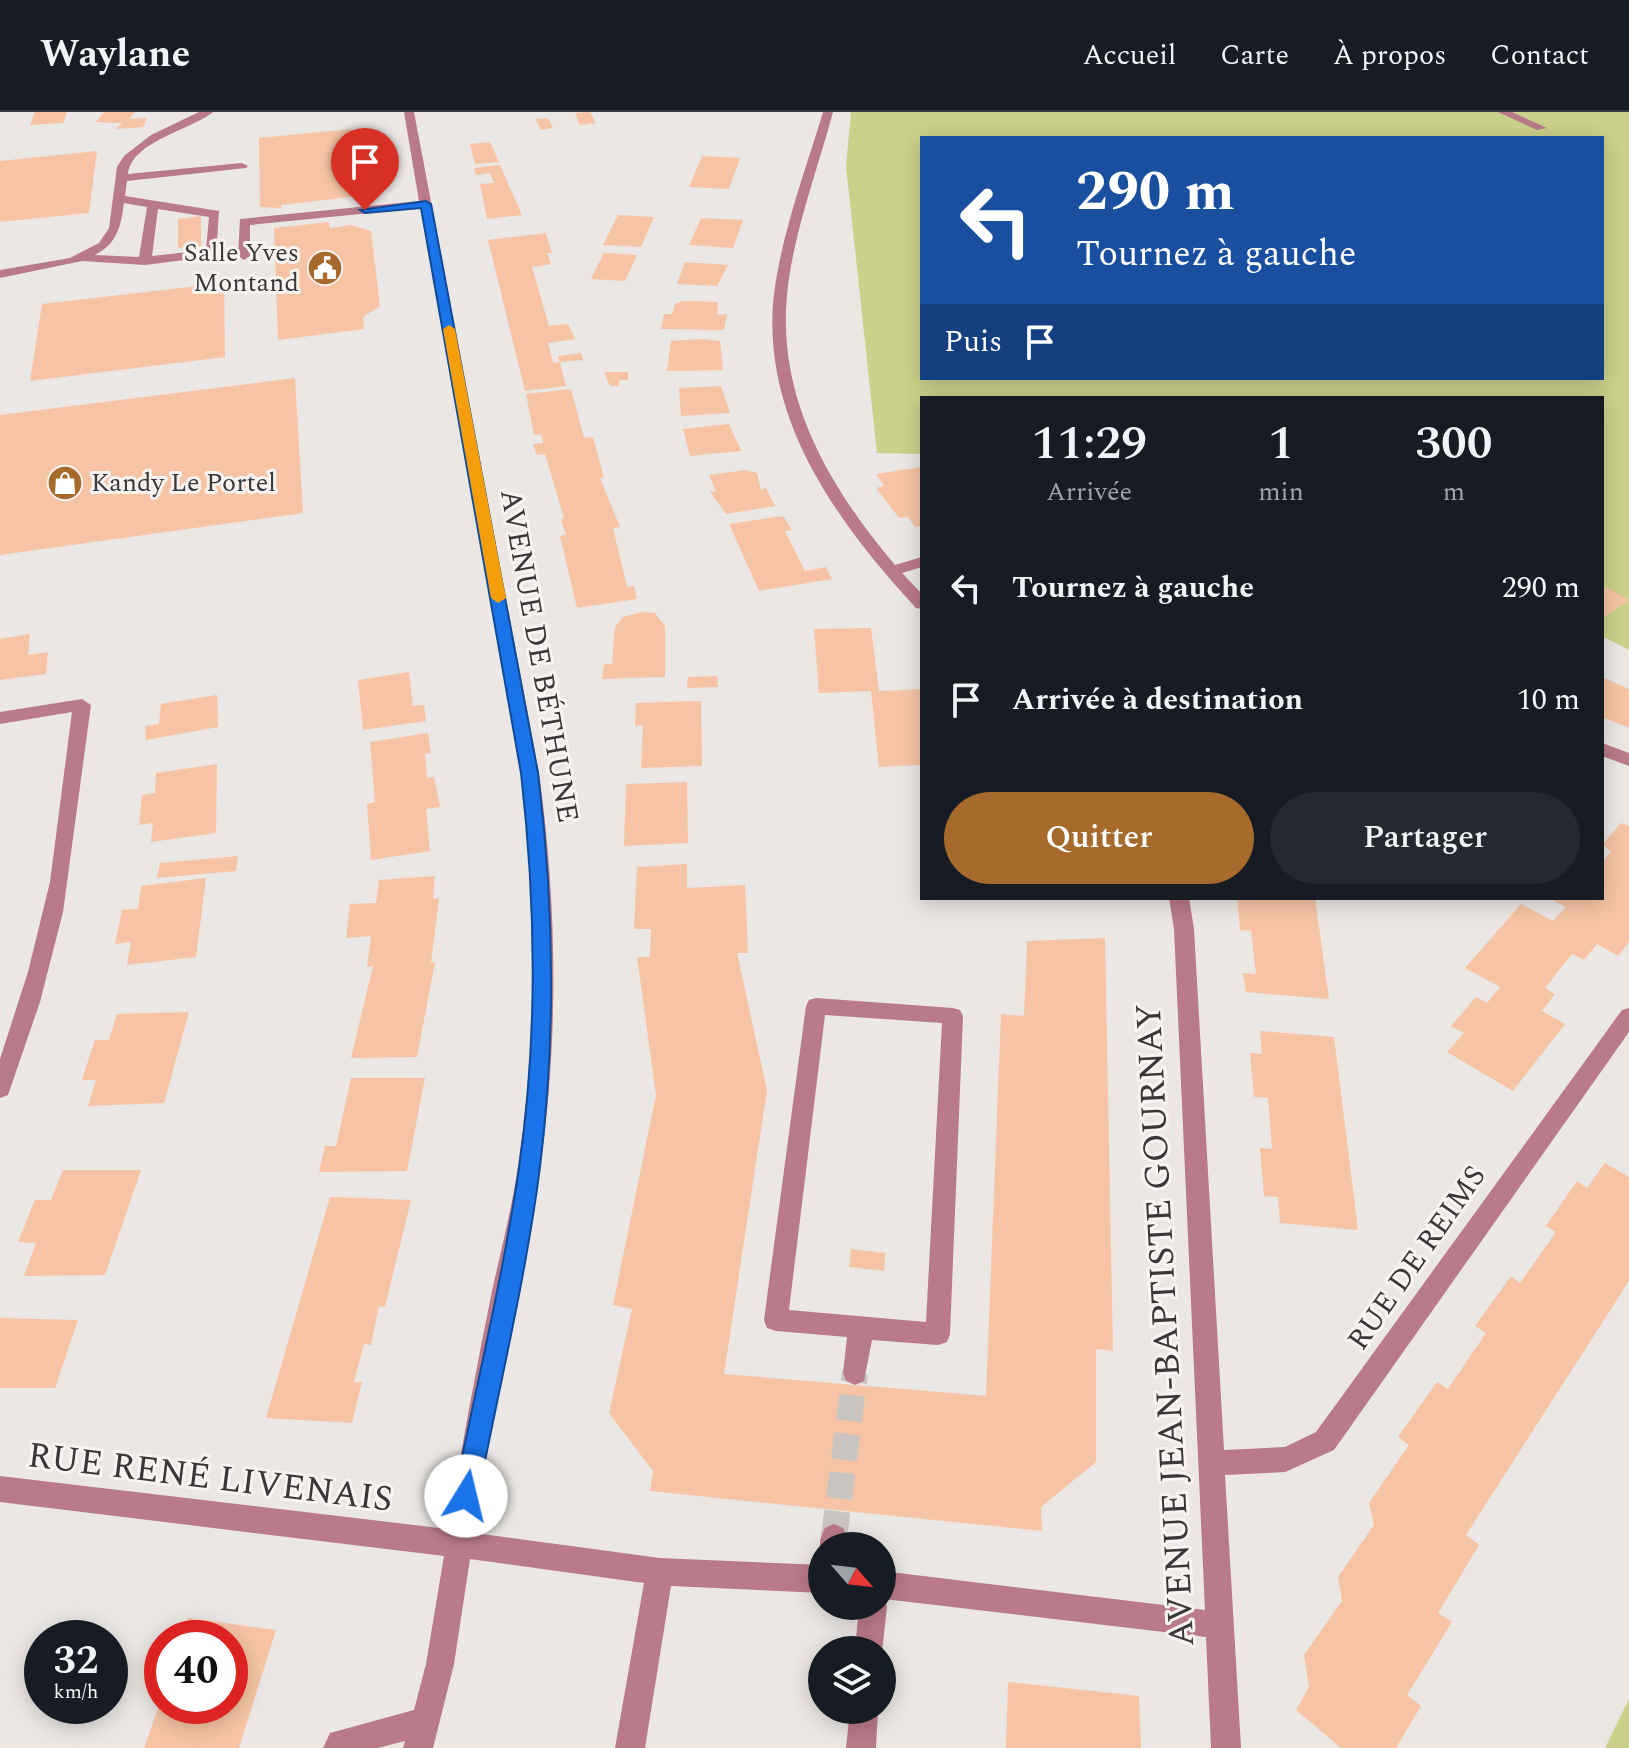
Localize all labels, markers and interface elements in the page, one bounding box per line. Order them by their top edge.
text: Waylane [40,26,190,84]
text: Accueil [1083,34,1176,77]
text: Carte [1220,34,1289,77]
text: À propos [1333,34,1446,77]
text: Contact [1490,34,1589,77]
pin [331,128,399,210]
icon: arrive [343,140,387,184]
text: 290 m [1076,150,1235,235]
icon: left [944,168,1048,272]
text: Tournez à gauche [1076,227,1356,282]
place label: Salle Yves Montand [184,233,299,303]
public building icon: Salle Yves Montand [306,249,344,287]
text: Puis [944,319,1002,365]
icon: arrive [1018,320,1062,364]
text: 11:29 [1031,407,1147,480]
text: 1 [1268,407,1294,480]
text: 300 [1415,407,1493,480]
place label: Kandy Le Portel [91,463,276,503]
shop icon: Kandy Le Portel [46,464,84,502]
text: Arrivée [1046,472,1132,512]
text: min [1258,472,1304,512]
text: m [1443,472,1465,512]
street label: AVENUE DE BÉTHUNE [487,485,591,827]
text: Tournez à gauche [1012,565,1254,611]
text: 290 m [1502,565,1580,611]
icon: left [944,566,988,610]
text: Arrivée à destination [1012,677,1303,723]
text: 10 m [1517,677,1580,723]
icon: arrive [944,678,988,722]
button: Quitter [944,792,1254,884]
button: Partager [1270,792,1580,884]
street label: AVENUE JEAN-BAPTISTE GOURNAY [1122,1002,1210,1648]
street label: RUE DE REIMS [1336,1156,1498,1360]
street label: RUE RENÉ LIVENAIS [24,1428,396,1528]
position arrow [424,1454,508,1538]
north arrow [808,1532,896,1620]
map controls [808,1532,896,1724]
speed limit sign: 40 [144,1620,248,1724]
text: 32 [54,1631,98,1692]
button: layers [808,1636,896,1724]
text: km/h [54,1677,99,1707]

